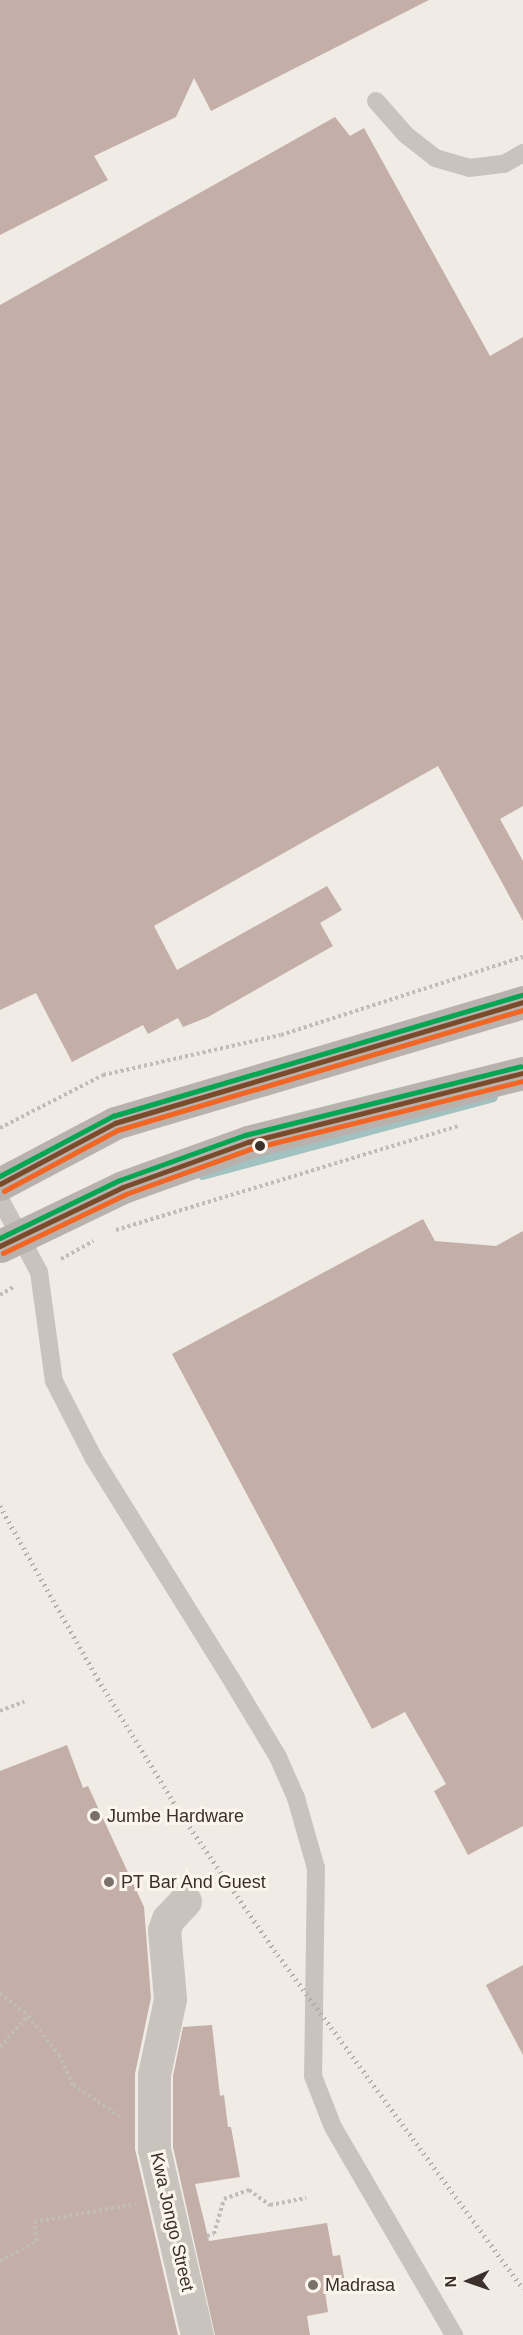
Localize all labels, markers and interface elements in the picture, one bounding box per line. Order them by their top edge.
unlabelled marker [254,1140,266,1152]
place label: Jumbe Hardware [107,1805,244,1827]
marker: Jumbe Hardware [88,1809,102,1823]
place label: PT Bar And Guest [121,1871,267,1893]
marker: PT Bar And Guest [102,1875,116,1889]
street label: Kwa Jongo Street [145,2150,199,2294]
north arrow [439,2251,499,2311]
place label: Madrasa [325,2274,395,2296]
text: N [442,2276,459,2288]
marker: Madrasa [306,2278,320,2292]

